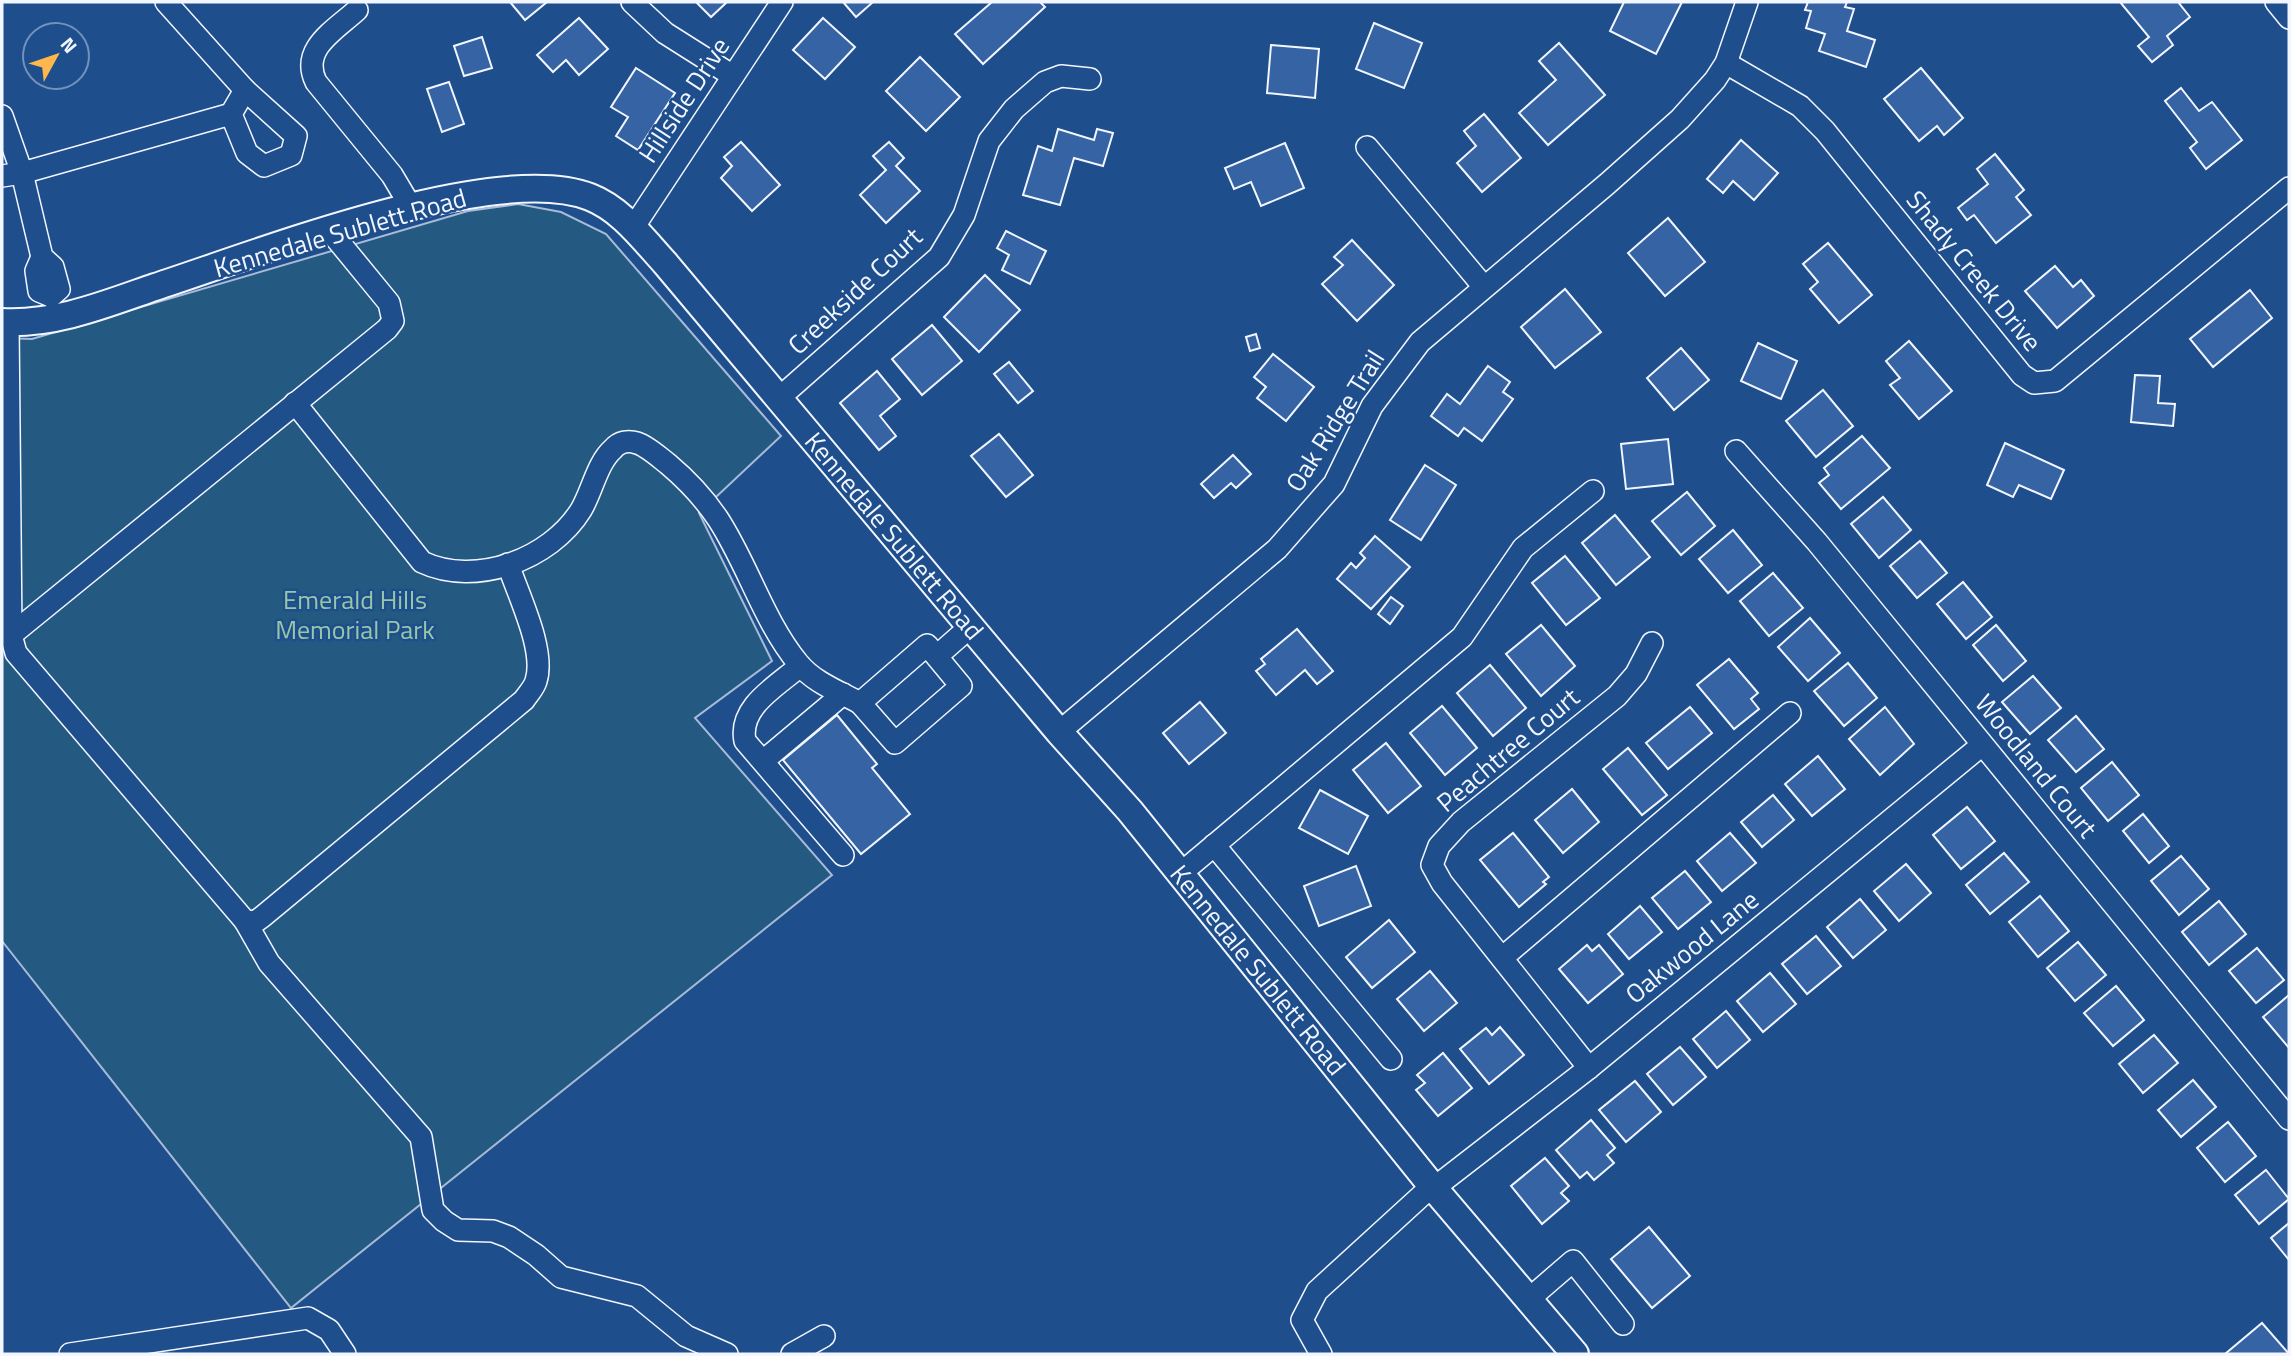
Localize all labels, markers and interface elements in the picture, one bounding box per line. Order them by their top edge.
north arrow [21,21,91,91]
street label: Hillside Drive [628,29,739,170]
text: N [54,30,85,59]
street label: Kennedale Sublett Road [209,178,471,287]
street label: Shady Creek Drive [1897,182,2052,360]
street label: Creekside Court [779,218,931,363]
street label: Oak Ridge Trail [1275,342,1394,499]
street label: Kennedale Sublett Road [796,423,993,648]
park label: Emerald Hills Memorial Park [275,580,435,649]
street label: Peachtree Court [1428,678,1588,821]
street label: Woodland Court [1966,685,2107,846]
street label: Kennedale Sublett Road [1161,856,1356,1083]
street label: Oakwood Lane [1617,881,1767,1013]

